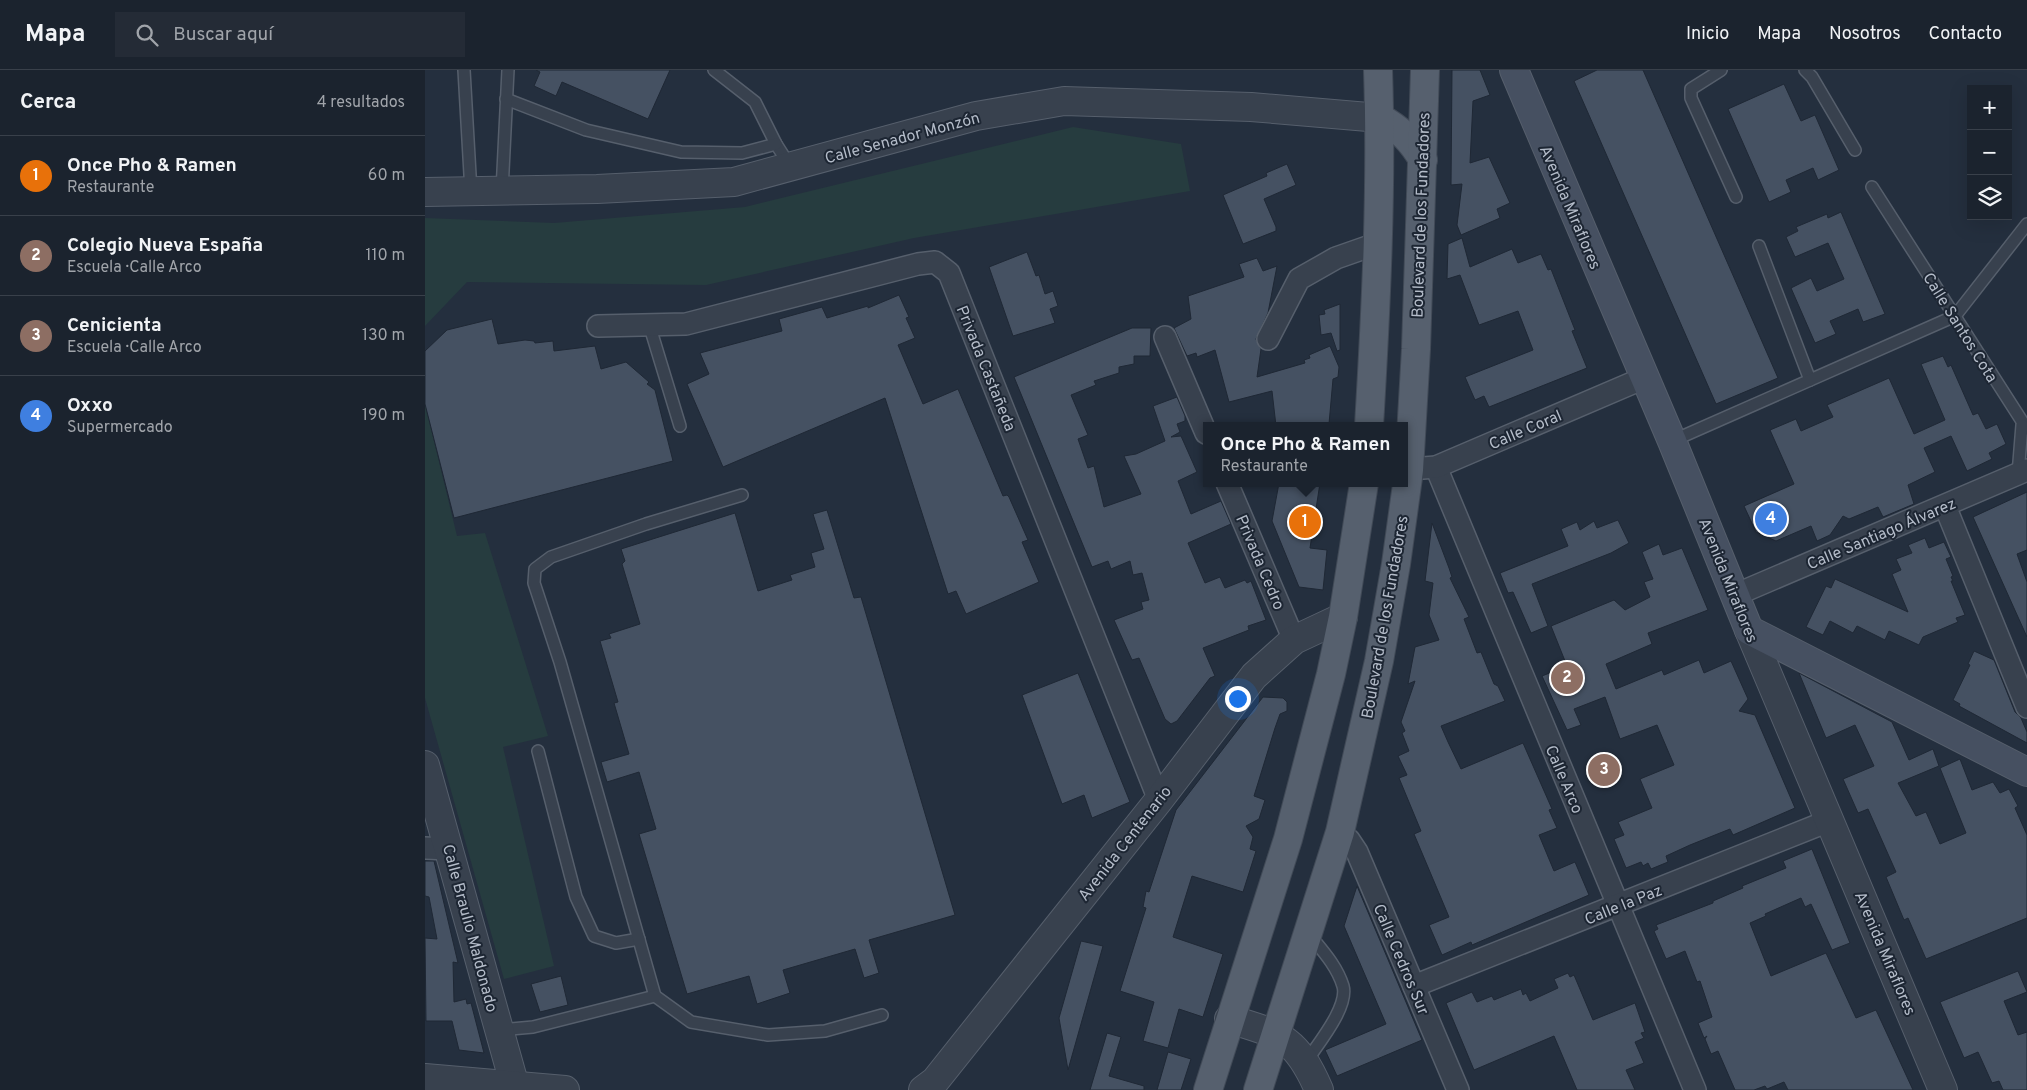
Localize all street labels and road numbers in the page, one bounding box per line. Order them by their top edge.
street label: Calle Senador Monzón [823,109,982,169]
street label: Boulevard de los Fundadores [1408,112,1436,318]
street label: Avenida Miraflores [1534,143,1604,273]
street label: Calle Santos Cota [1917,269,2001,387]
street label: Privada Castañeda [951,303,1020,435]
street label: Calle Coral [1486,407,1565,455]
street label: Calle Santiago Álvarez [1804,493,1959,575]
street label: Privada Cedro [1230,512,1288,613]
street label: Boulevard de los Fundadores [1358,514,1414,720]
street label: Avenida Miraflores [1693,516,1761,646]
street label: Calle Arco [1540,742,1587,817]
street label: Avenida Centenario [1074,783,1177,906]
street label: Calle Braulio Maldonado [437,842,501,1015]
street label: Calle la Paz [1582,881,1666,931]
street label: Avenida Miraflores [1849,889,1919,1019]
street label: Calle Cedros Sur [1368,901,1433,1018]

